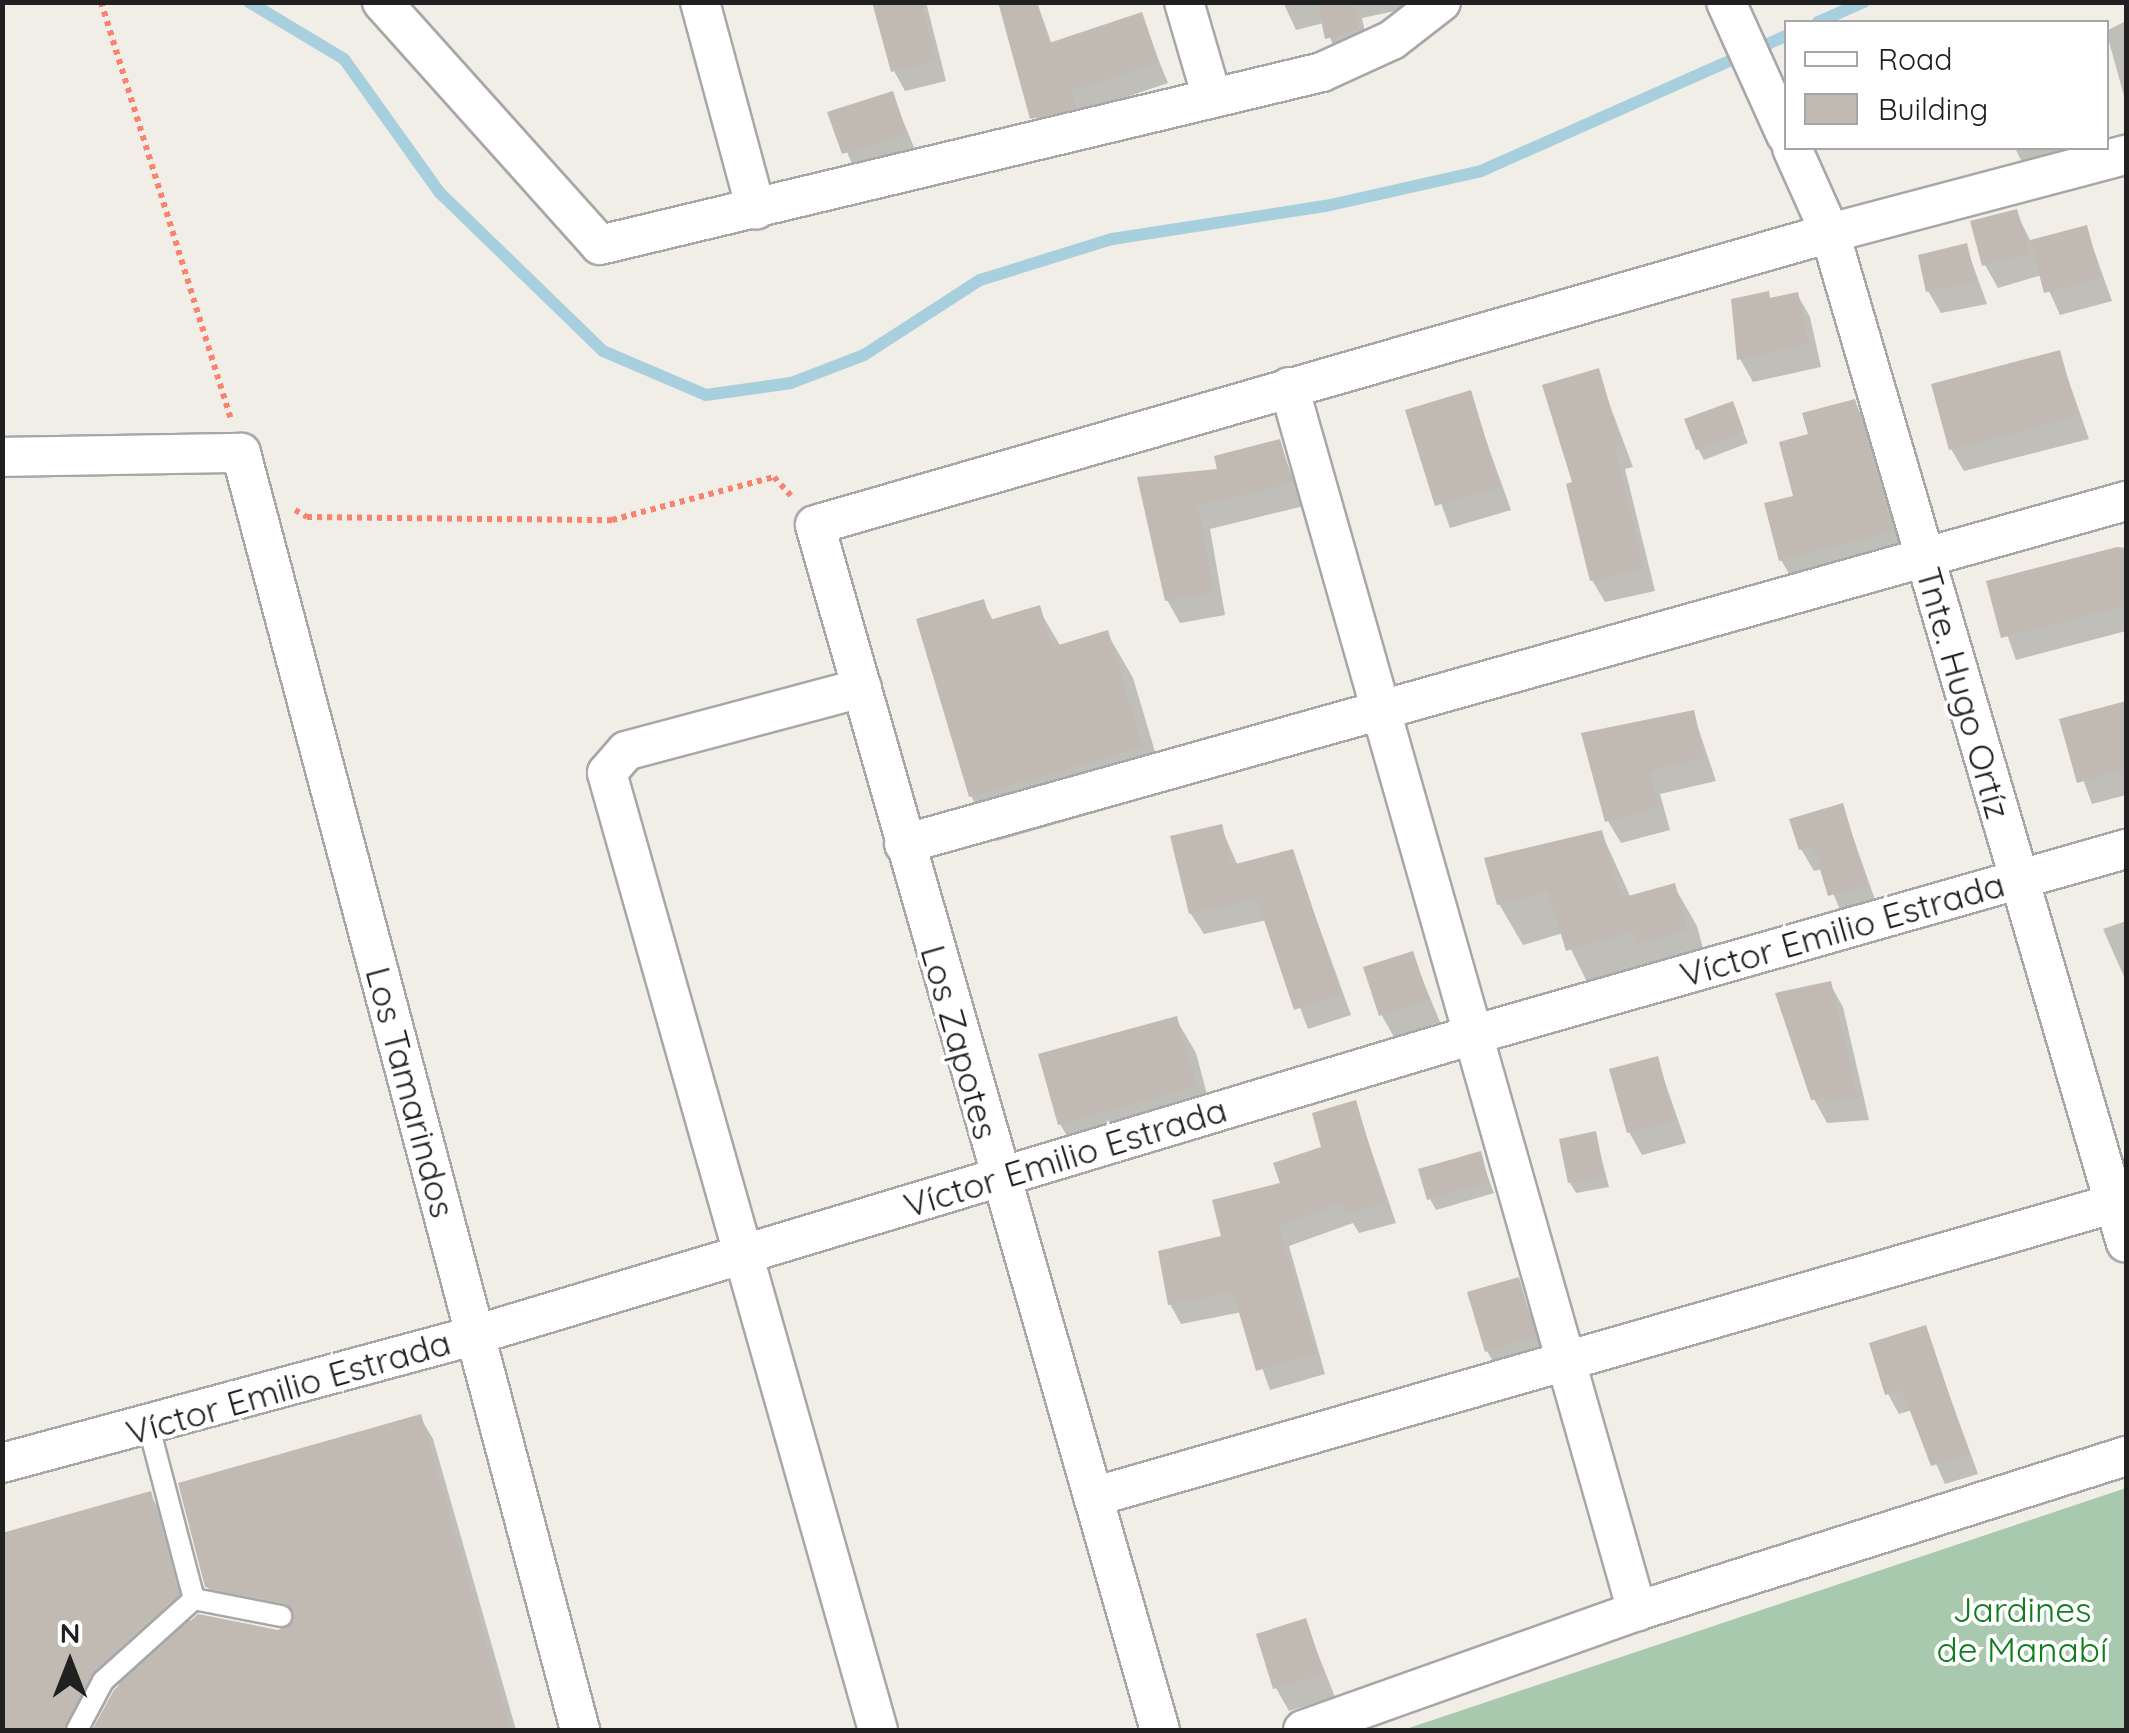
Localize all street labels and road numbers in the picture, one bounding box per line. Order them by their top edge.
street label: Tnte. Hugo Ortíz [1908,562,2020,824]
street label: Víctor Emilio Estrada [1675,863,2009,995]
street label: Los Zapotes [912,940,1008,1144]
street label: Los Tamarindos [357,962,465,1222]
street label: Víctor Emilio Estrada [899,1088,1231,1226]
street label: Víctor Emilio Estrada [121,1321,455,1453]

